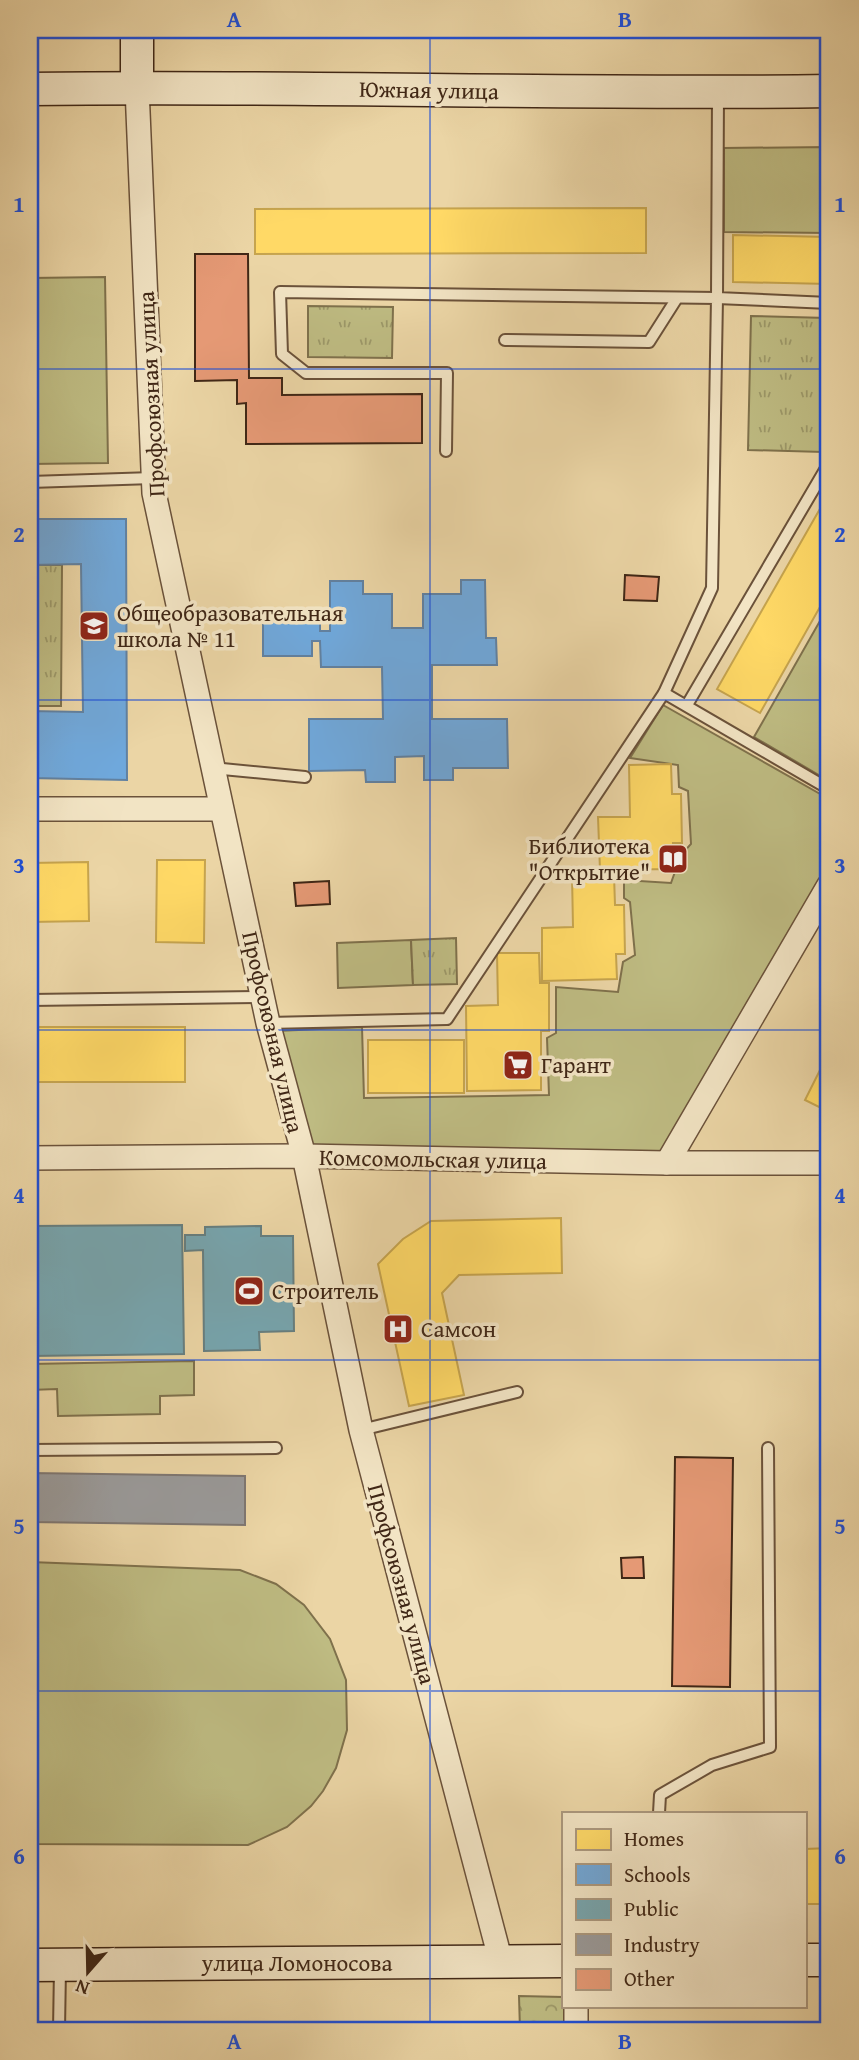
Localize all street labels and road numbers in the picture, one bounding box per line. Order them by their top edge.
street label: Южная улица [359,72,499,107]
street label: Профсоюзная улица [129,290,172,498]
street label: Профсоюзная улица [234,928,313,1136]
street label: Комсомольская улица [319,1140,547,1177]
street label: Профсоюзная улица [360,1480,445,1688]
street label: улица Ломоносова [201,1946,392,1979]

